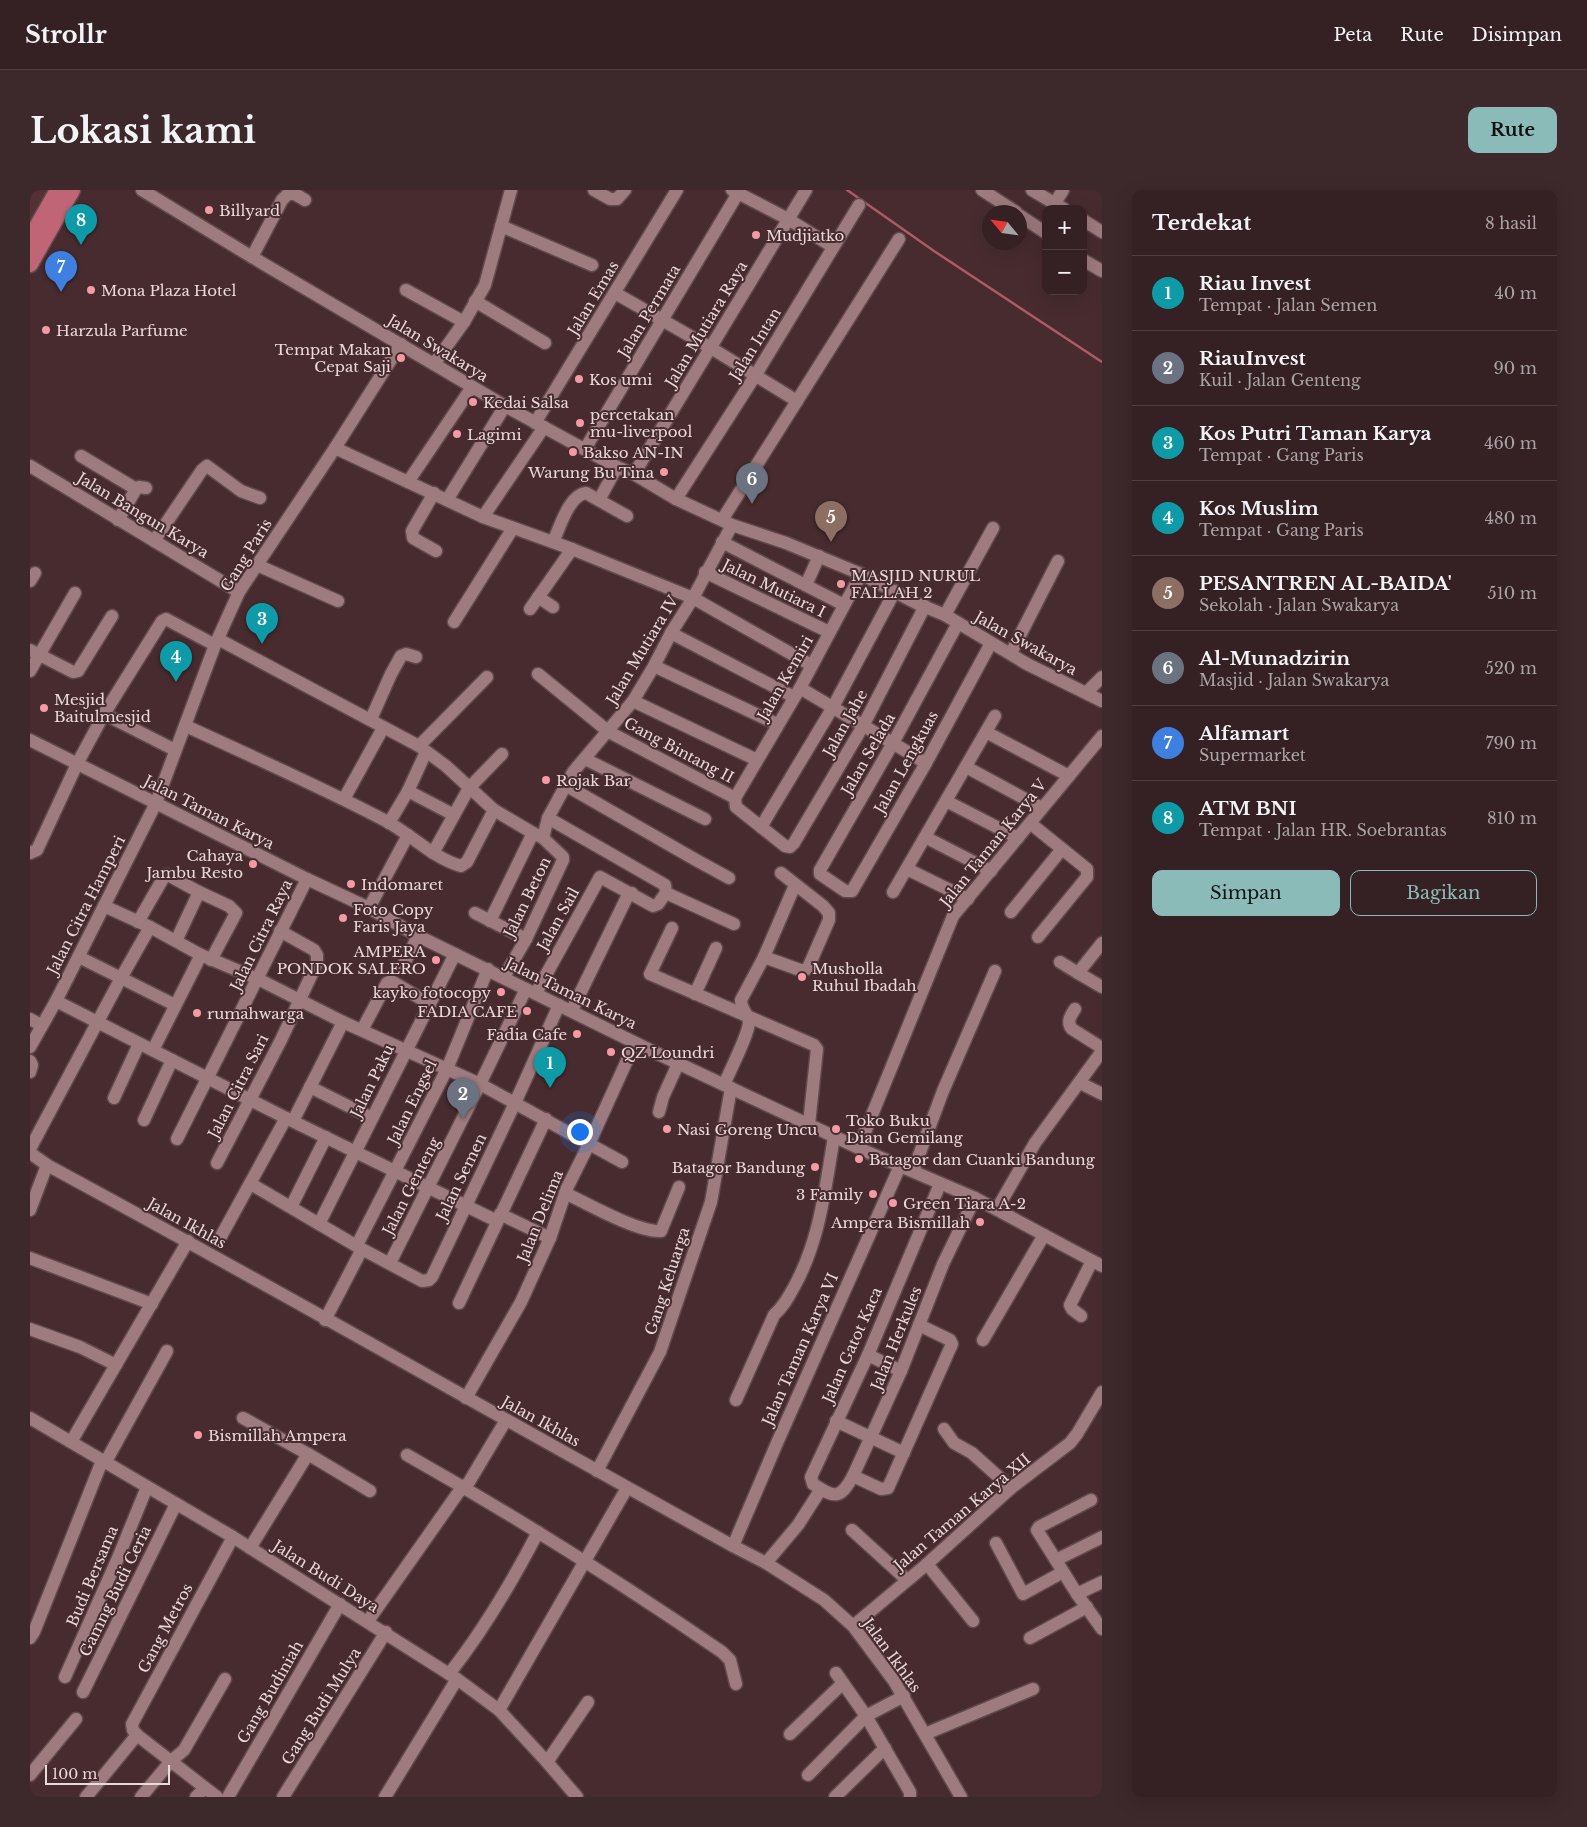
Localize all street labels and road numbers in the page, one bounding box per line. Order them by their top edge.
street label: Jalan Emas [562,257,623,340]
street label: Jalan Mutiara Raya [660,257,752,392]
street label: Jalan Permata [613,260,685,363]
street label: Jalan Intan [724,304,785,386]
street label: Jalan Swakarya [382,309,492,386]
street label: Jalan Bangun Karya [72,467,213,562]
street label: Gang Paris [216,515,276,595]
street label: Jalan Mutiara I [717,554,829,621]
street label: Jalan Mutiara IV [601,592,682,710]
street label: Jalan Swakarya [970,606,1081,679]
street label: Jalan Kemiri [752,632,817,726]
street label: Jalan Jahe [818,686,871,762]
street label: Jalan Lengkuas [869,707,942,819]
street label: Jalan Selada [836,709,899,800]
street label: Gang Bintang II [621,713,737,787]
street label: Jalan Taman Karya [139,770,278,853]
street label: Jalan Taman Karya V [934,775,1051,912]
street label: Jalan Citra Hamperi [42,832,129,979]
street label: Jalan Beton [498,854,555,942]
street label: Jalan Citra Raya [225,876,296,996]
street label: Jalan Sail [532,884,583,956]
street label: Jalan Taman Karya [500,952,640,1033]
street label: Jalan Citra Sari [203,1031,272,1143]
street label: Jalan Paku [345,1041,398,1123]
street label: Jalan Engsel [382,1056,441,1149]
street label: Jalan Semen [431,1130,490,1226]
street label: Jalan Genteng [377,1133,444,1240]
street label: Jalan Delima [512,1166,567,1267]
street label: Jalan Ikhlas [142,1193,230,1253]
street label: Gang Keluarga [641,1224,694,1337]
street label: Jalan Taman Karya VI [757,1270,842,1430]
street label: Jalan Herkules [866,1283,926,1395]
street label: Jalan Gatot Kaca [817,1284,886,1408]
street label: Jalan Ikhlas [496,1391,584,1451]
street label: Jalan Taman Karya XII [888,1449,1034,1576]
street label: Budi Bersama [62,1522,122,1629]
street label: Gamng Budi Ceria [75,1522,155,1659]
street label: Jalan Budi Daya [268,1535,383,1617]
street label: Gang Metros [133,1580,197,1676]
street label: Jalan Ikhlas [857,1612,925,1696]
street label: Gang Budiniah [233,1637,307,1747]
street label: Gang Budi Mulya [277,1643,365,1768]

